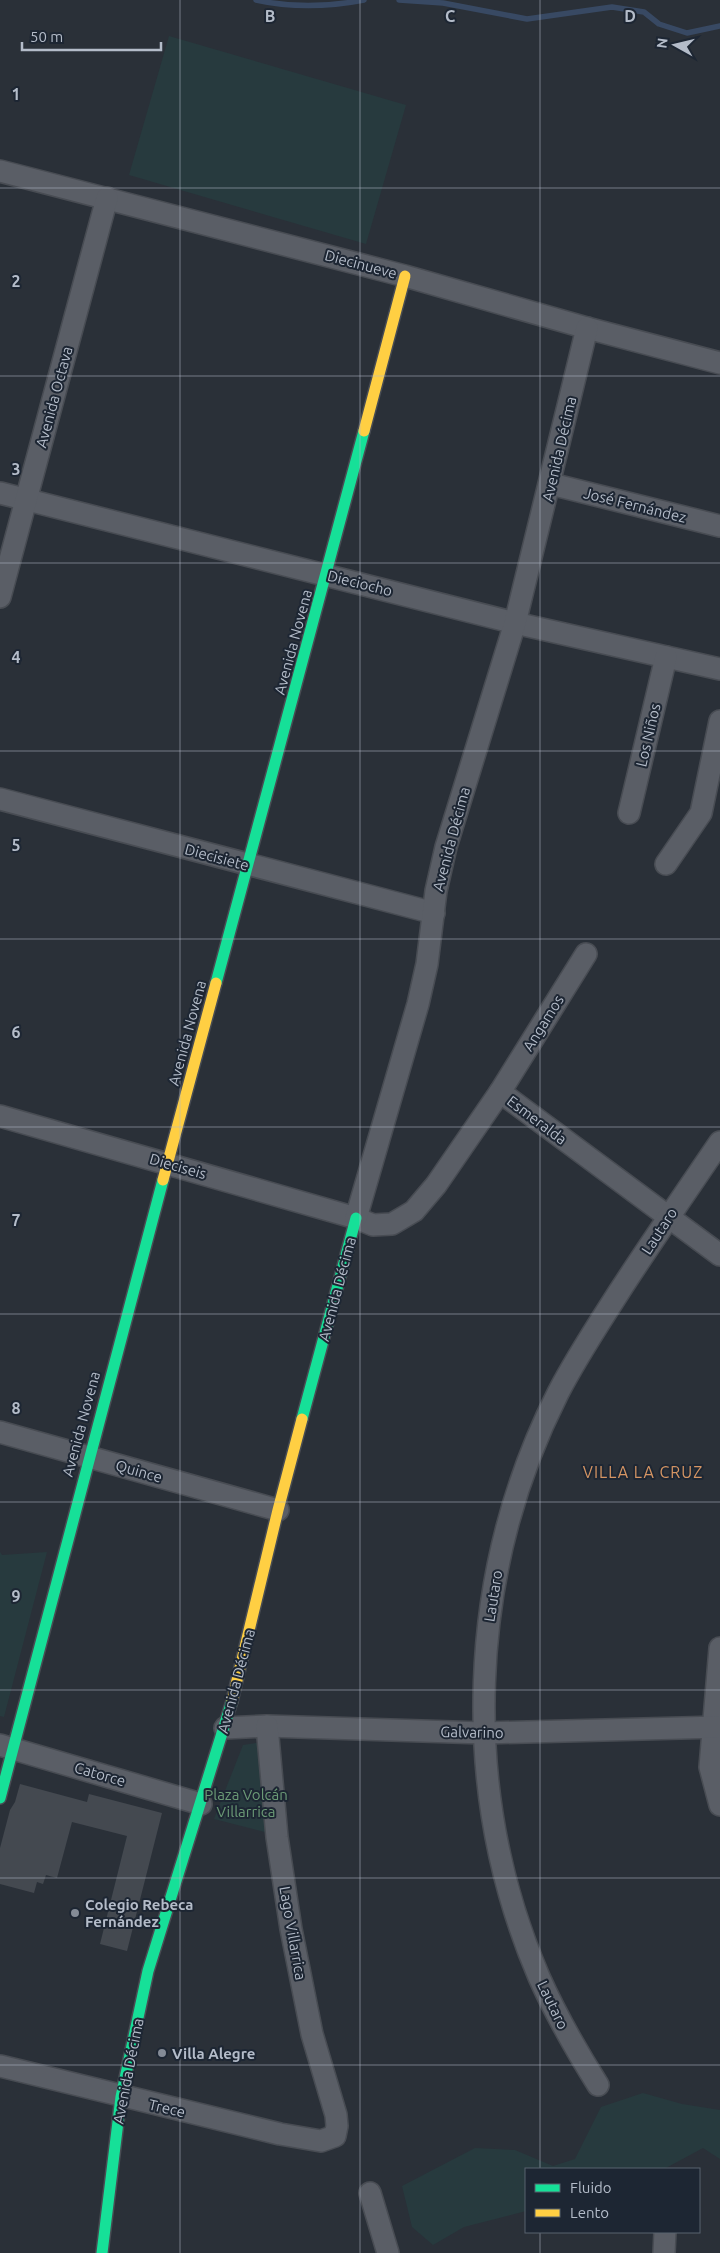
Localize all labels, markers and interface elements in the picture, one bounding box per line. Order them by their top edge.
text: B [265,7,275,25]
text: C [445,7,455,25]
text: D [624,7,636,25]
scale bar [22,20,161,52]
north arrow [650,20,700,70]
text: 50 m [30,28,63,45]
text: N [653,37,671,49]
text: 1 [11,85,21,103]
street label: Diecinueve [323,246,399,282]
text: 2 [11,272,21,290]
street label: Avenida Octava [32,344,76,450]
street label: Avenida Décima [539,395,579,503]
text: 3 [11,460,21,478]
street label: José Fernández [582,484,688,526]
street label: Dieciocho [326,567,394,599]
street label: Avenida Novena [271,587,315,697]
text: 4 [11,648,21,666]
street label: Los Niños [632,702,664,768]
street label: Avenida Décima [429,785,473,893]
text: 5 [11,836,21,854]
street label: Diecisiete [183,840,251,874]
street label: Avenida Novena [165,978,209,1088]
street label: Angamos [519,992,567,1054]
text: 6 [11,1023,21,1041]
street label: Esmeralda [504,1092,570,1148]
street label: Dieciseis [148,1150,208,1182]
street label: Lautaro [638,1205,680,1257]
text: 7 [11,1211,21,1229]
street label: Avenida Décima [315,1235,359,1343]
street label: Avenida Novena [59,1369,103,1479]
text: 8 [11,1399,21,1417]
street label: Quince [114,1456,164,1486]
district label: VILLA LA CRUZ [583,1463,703,1481]
street label: Lautaro [481,1569,505,1623]
text: 9 [11,1587,21,1605]
street label: Avenida Décima [214,1627,258,1735]
street label: Galvarino [440,1723,504,1741]
street label: Catorce [72,1759,128,1789]
park label: Plaza Volcán Villarrica [204,1786,288,1820]
street label: Lago Villarrica [276,1885,310,1981]
place label: Colegio Rebeca Fernández [85,1896,193,1930]
marker: Colegio Rebeca Fernández [69,1907,81,1919]
street label: Lautaro [534,1978,572,2032]
street label: Avenida Décima [109,2017,147,2125]
place label: Villa Alegre [172,2045,255,2062]
marker: Villa Alegre [156,2047,168,2059]
street label: Trece [147,2096,187,2120]
legend [525,2168,700,2233]
text: Fluido [570,2179,612,2196]
text: Lento [570,2204,609,2221]

